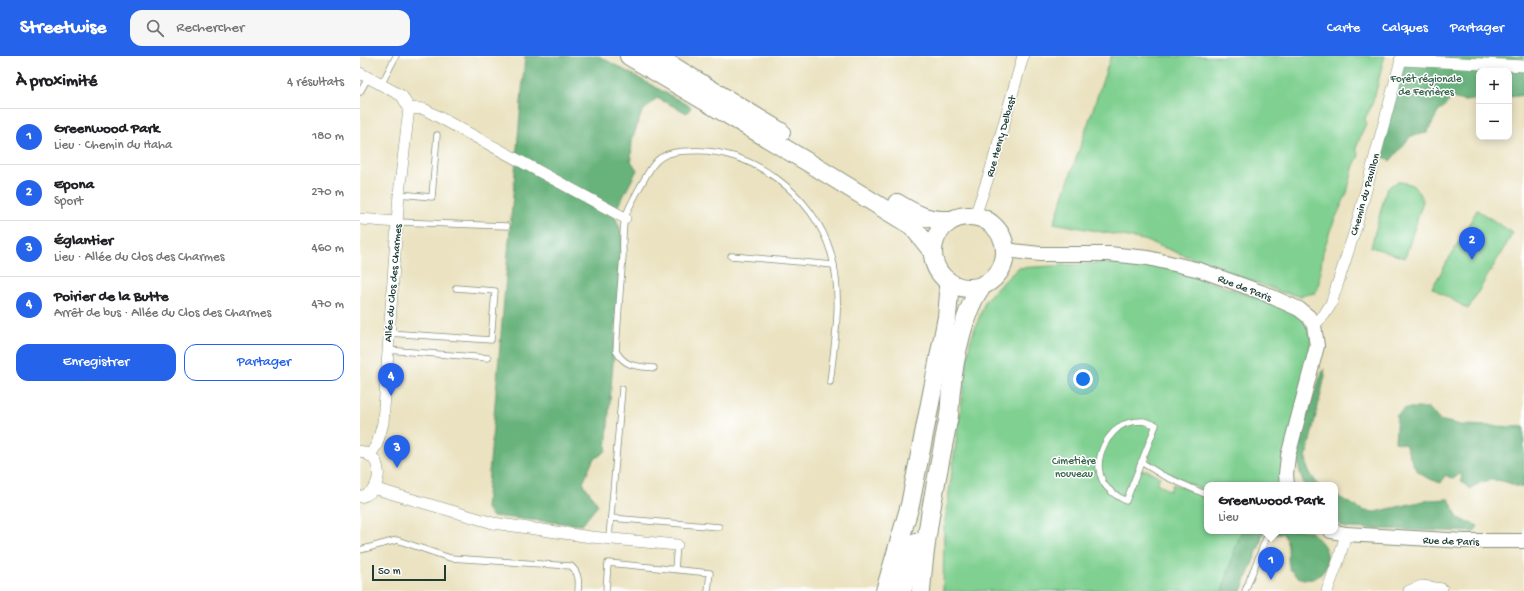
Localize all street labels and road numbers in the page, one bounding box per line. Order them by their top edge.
street label: Rue Henry Delbast [985,93,1020,179]
street label: Chemin du Pavillon [1348,151,1384,237]
street label: Allée du Clos des Charmes [383,223,405,343]
street label: Rue de Paris [1216,273,1274,305]
street label: Rue de Paris [1423,535,1480,549]

